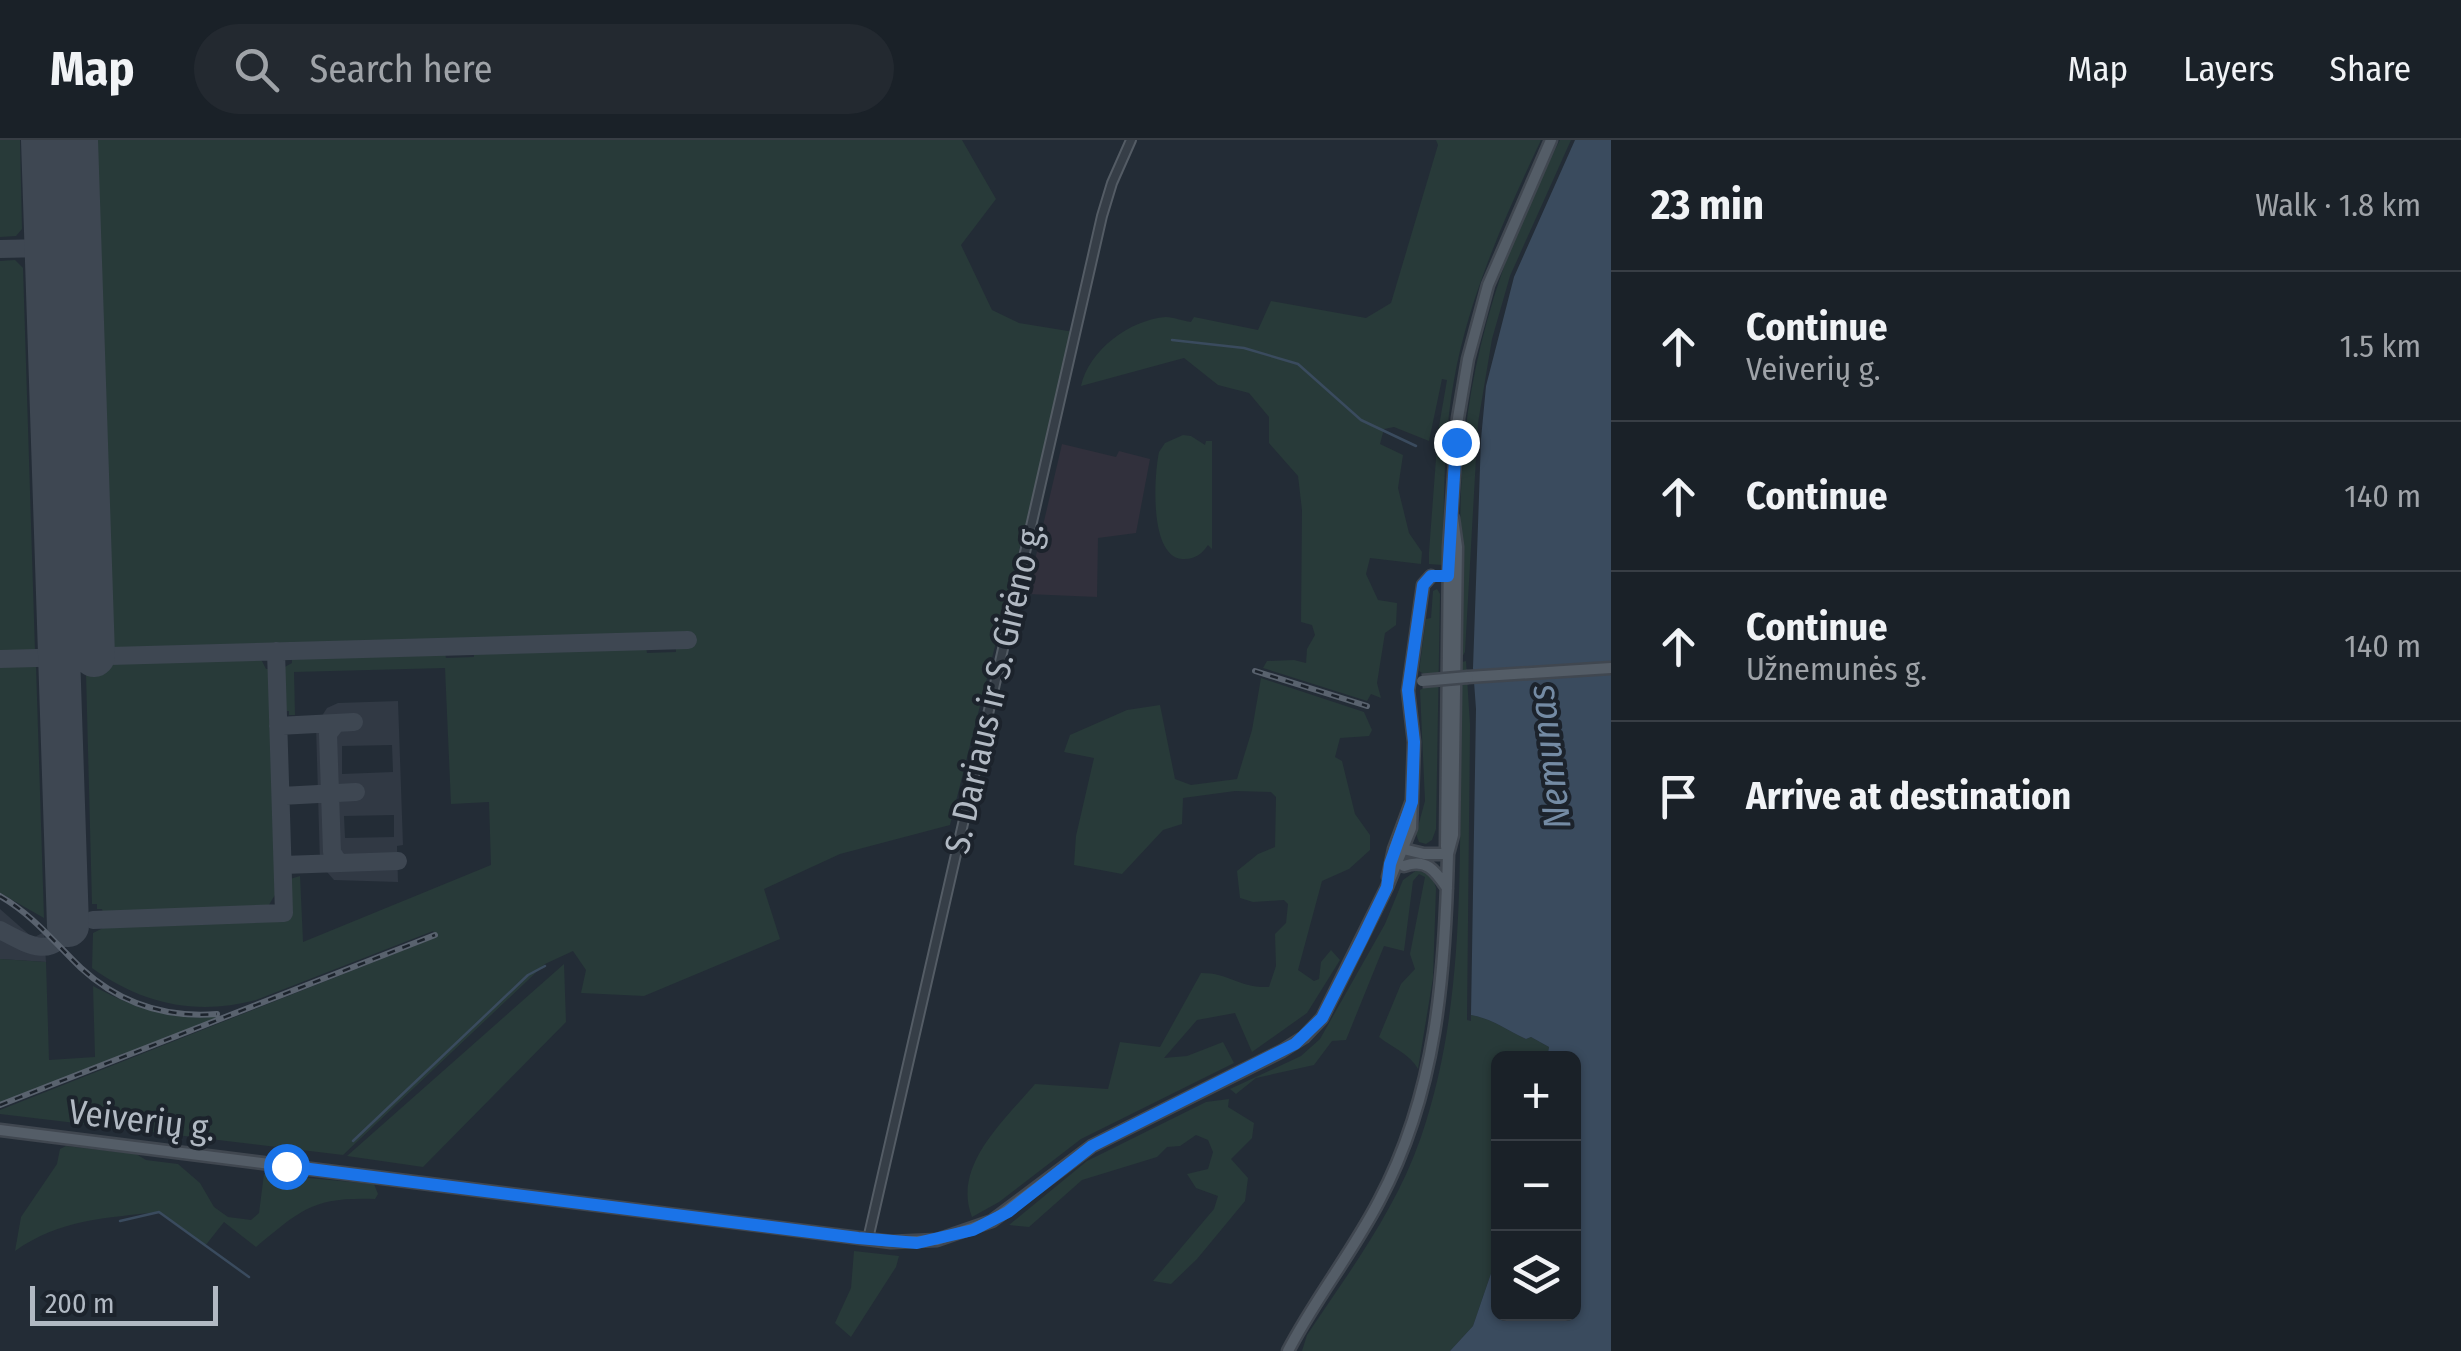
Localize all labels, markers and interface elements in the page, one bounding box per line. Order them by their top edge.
search box [194,24,894,114]
text: Map [50,40,134,98]
icon: search [229,42,284,97]
text: Search here [309,46,493,92]
text: Map [2068,48,2128,90]
text: Layers [2183,48,2275,90]
text: Share [2330,48,2411,90]
text: 23 min [1651,180,1764,230]
text: Walk · 1.8 km [2255,186,2421,224]
text: Continue [1746,304,1887,350]
icon: ahead [1651,319,1706,374]
text: 1.5 km [2340,327,2421,365]
text: Veiverių g. [1746,350,1881,388]
route end [1434,420,1480,466]
icon: ahead [1651,469,1706,524]
text: Continue [1746,473,1887,519]
text: 140 m [2344,477,2421,515]
street label: S. Dariaus ir S. Girėno g. [935,518,1053,858]
text: Continue [1746,604,1887,650]
icon: ahead [1651,619,1706,674]
text: 140 m [2344,627,2421,665]
text: Užnemunės g. [1746,650,1927,688]
water label: Nemunas [1517,682,1581,832]
icon: arrive [1651,769,1706,824]
text: Arrive at destination [1746,773,2071,819]
map controls [1491,1051,1581,1321]
button: + [1491,1051,1581,1141]
street label: Veiverių g. [66,1090,218,1150]
button: − [1491,1141,1581,1231]
route start [264,1144,310,1190]
button: layers [1491,1231,1581,1321]
scale bar [30,1281,218,1326]
text: 200 m [45,1287,115,1320]

